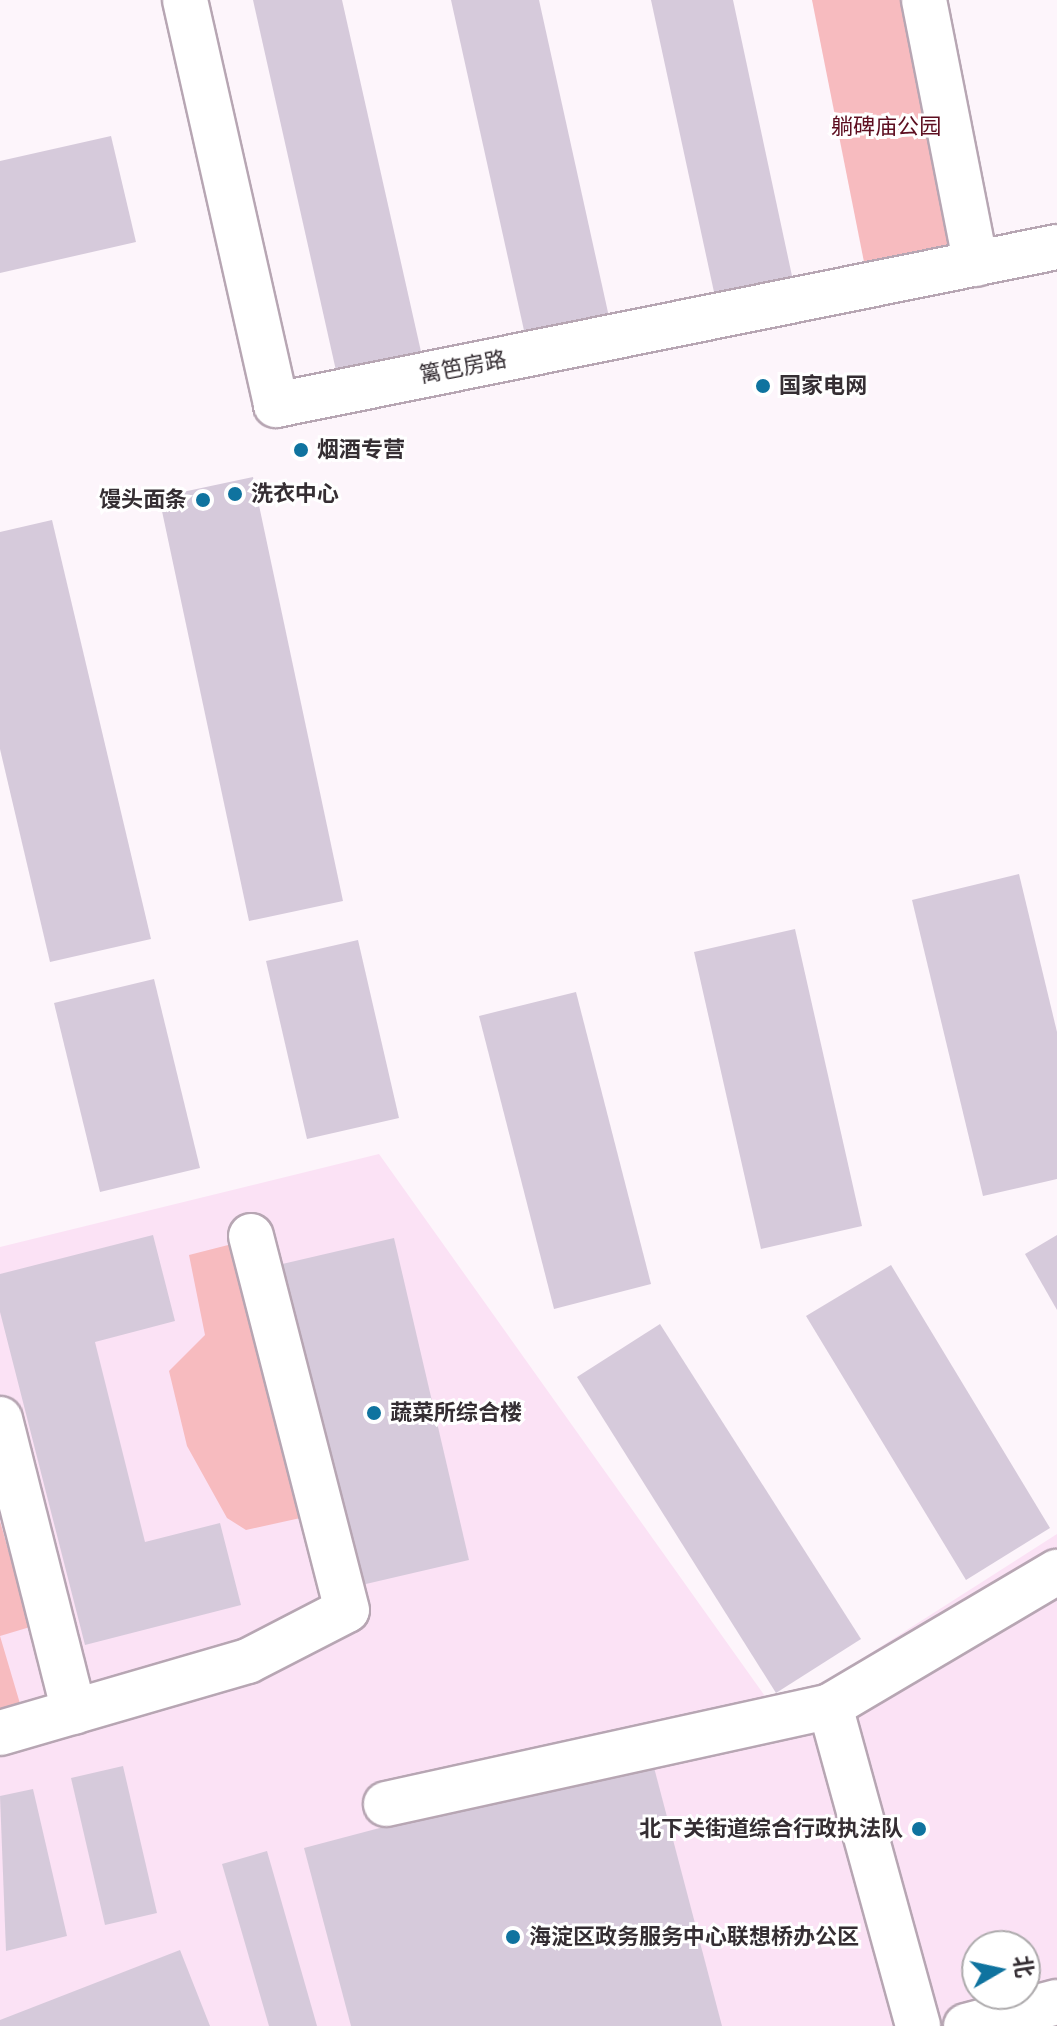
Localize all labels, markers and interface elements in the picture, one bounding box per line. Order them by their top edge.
park label: 躺碑庙公园 [831,114,941,140]
street label: 篱笆房路 [417,346,509,388]
place label: 国家电网 [779,373,867,399]
marker: 国家电网 [754,377,772,395]
place label: 烟酒专营 [317,437,405,463]
marker: 烟酒专营 [292,441,310,459]
place label: 洗衣中心 [251,481,339,507]
marker: 洗衣中心 [226,485,244,503]
place label: 馒头面条 [99,487,187,513]
marker: 馒头面条 [194,491,212,509]
place label: 蔬菜所综合楼 [390,1400,522,1426]
marker: 蔬菜所综合楼 [365,1404,383,1422]
place label: 北下关街道综合行政执法队 [639,1816,903,1842]
marker: 北下关街道综合行政执法队 [910,1820,928,1838]
place label: 海淀区政务服务中心联想桥办公区 [529,1924,859,1950]
marker: 海淀区政务服务中心联想桥办公区 [504,1928,522,1946]
north arrow [961,1930,1041,2010]
text: 北 [1009,1954,1037,1979]

